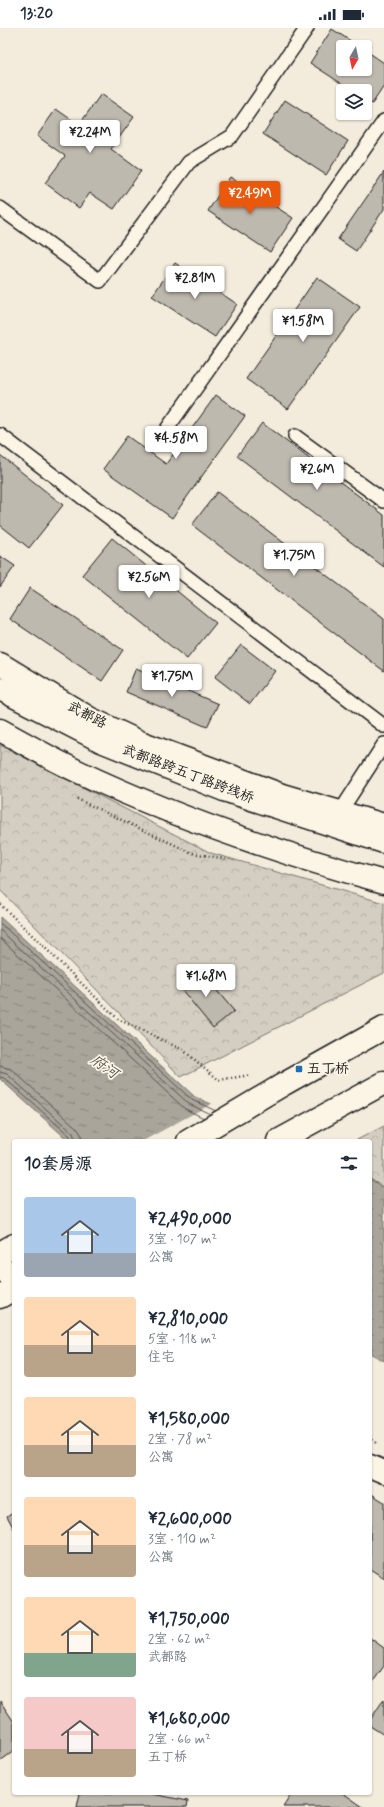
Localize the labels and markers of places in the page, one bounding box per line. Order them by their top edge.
pin: ¥2.24M [57,120,123,154]
pin: ¥2.49M [217,181,283,215]
pin: ¥2.81M [162,266,228,300]
pin: ¥1.58M [270,309,336,343]
pin: ¥4.58M [143,426,209,460]
pin: ¥2.6M [289,457,345,491]
pin: ¥1.75M [261,543,327,577]
pin: ¥2.56M [116,565,182,599]
pin: ¥1.75M [139,664,205,698]
pin: ¥1.68M [173,964,239,998]
place label: 五丁桥 [307,1060,349,1078]
marker: 五丁桥 [294,1064,304,1074]

